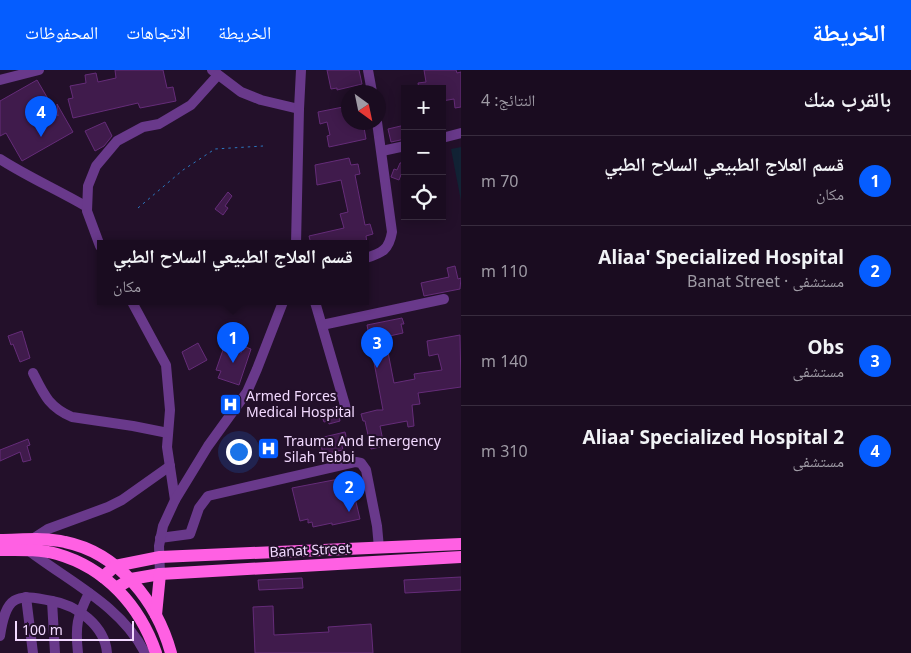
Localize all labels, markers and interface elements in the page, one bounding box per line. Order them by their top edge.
text: الخريطة [812,15,886,48]
text: المحفوظات [25,20,98,44]
text: الاتجاهات [126,20,190,44]
text: الخريطة [218,20,271,44]
north arrow [341,85,386,130]
map controls [401,85,446,220]
button: + [401,85,446,130]
text: بالقرب منك [804,85,891,113]
text: النتائج: 4 [481,89,535,111]
pin: 4 [25,96,57,137]
button: − [401,130,446,175]
text: قسم العلاج الطبيعي السلاح الطبي [604,151,844,177]
text: 70 m [481,170,518,192]
text: 1 [870,170,880,192]
button: locate [401,175,446,220]
text: مكان [816,183,844,205]
popup [97,240,369,305]
text: قسم العلاج الطبيعي السلاح الطبي [113,243,353,269]
text: Aliaa' Specialized Hospital [598,244,844,270]
text: 110 m [481,260,528,282]
text: 2 [870,260,880,282]
text: مستشفى · Banat Street [687,270,844,292]
text: مكان [113,275,141,297]
pin: 1 [217,322,249,363]
pin: 3 [361,327,393,368]
text: Obs [807,334,844,360]
text: 140 m [481,350,528,372]
text: 3 [870,350,880,372]
text: مستشفى [793,360,844,382]
place label: Armed Forces Medical Hospital [246,386,355,421]
hospital icon: Armed Forces Medical Hospital [218,392,242,416]
text: Aliaa' Specialized Hospital 2 [583,424,844,450]
place label: Trauma And Emergency Silah Tebbi [284,431,442,466]
hospital icon: Trauma And Emergency Silah Tebbi [256,437,280,461]
your location [226,439,252,465]
text: 310 m [481,440,528,462]
text: 4 [870,440,880,462]
text: مستشفى [793,450,844,472]
pin: 2 [333,471,365,512]
street label: Banat Street [269,538,351,561]
scale bar [15,618,134,641]
text: 100 m [22,620,63,639]

